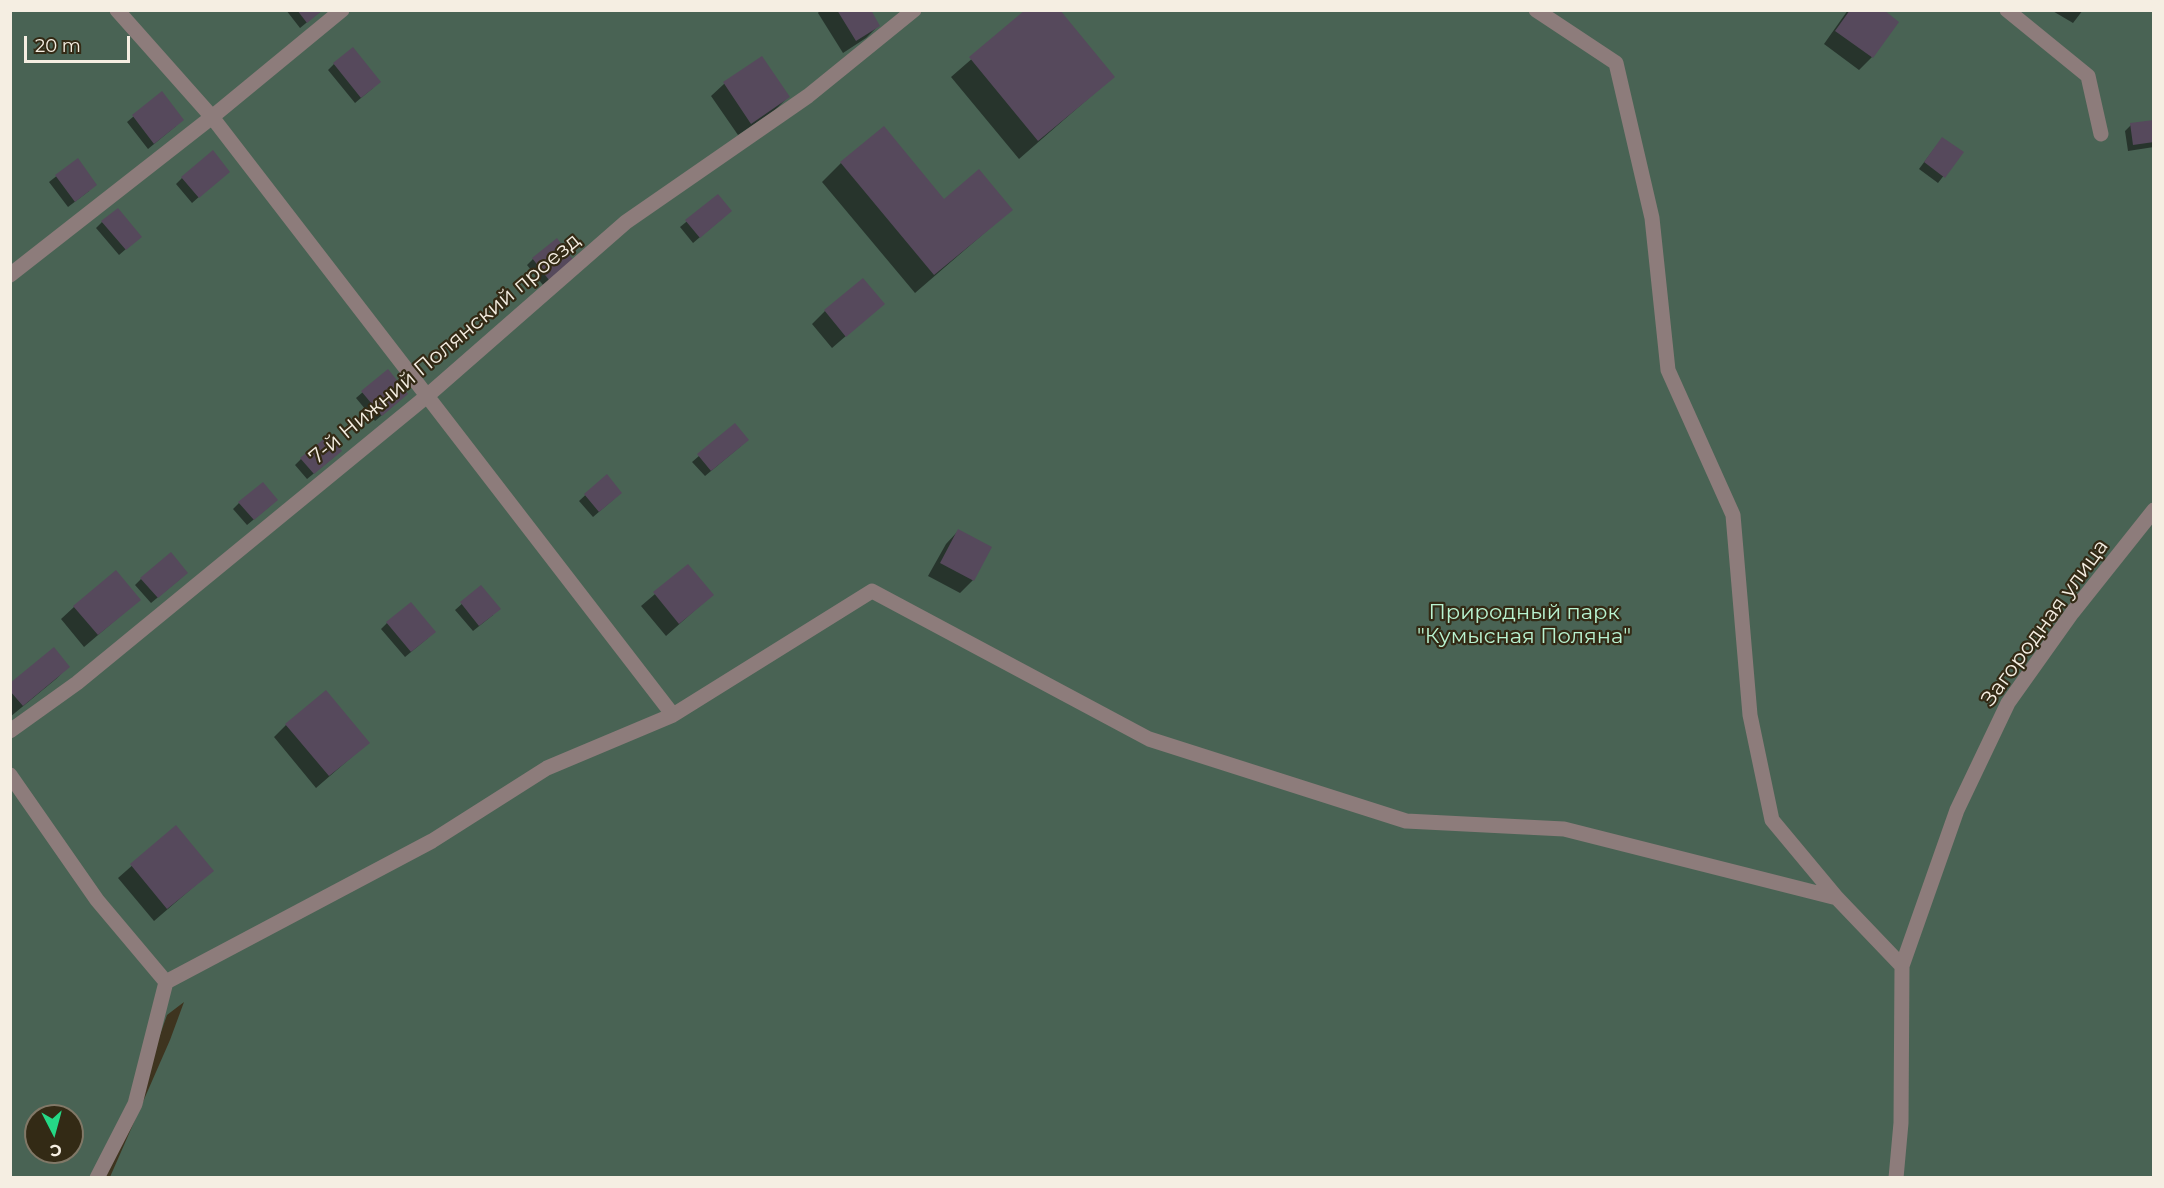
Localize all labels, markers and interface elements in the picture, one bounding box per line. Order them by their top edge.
scale bar [27,24,134,62]
text: 20 m [35,35,81,57]
street label: 7-й Нижний Полянский проезд [304,228,586,470]
street label: Загородная улица [1976,535,2114,711]
park label: Природный парк "Кумысная Поляна" [1417,600,1631,650]
north arrow [24,1104,84,1164]
text: С [49,1140,62,1160]

